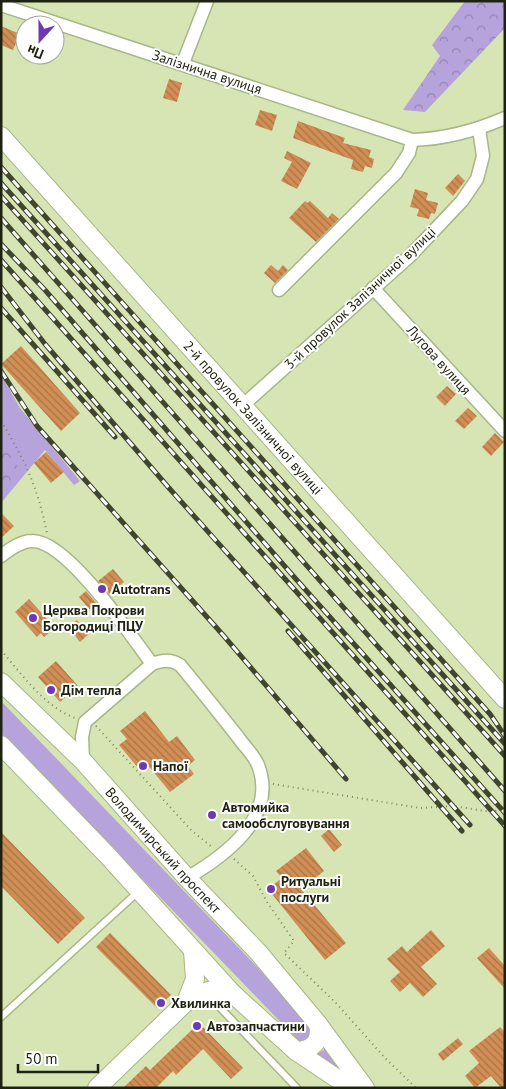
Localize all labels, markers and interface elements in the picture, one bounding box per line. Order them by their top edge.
north arrow [15,15,65,65]
text: Пн [24,41,46,63]
street label: Залізнична вулиця [150,46,264,98]
street label: 3-й провулок Залізничної вулиці [281,223,439,373]
street label: Лугова вулиця [402,321,475,399]
street label: 2-й провулок Залізничної вулиці [179,337,327,498]
place label: Autotrans [112,580,171,598]
marker: Autotrans [96,583,108,595]
place label: Церква Покрови Богородиці ПЦУ [43,601,144,635]
marker: Церква Покрови Богородиці ПЦУ [27,612,39,624]
place label: Дім тепла [61,681,122,699]
marker: Дім тепла [45,684,57,696]
place label: Напої [153,757,189,775]
marker: Напої [137,760,149,772]
street label: Володимирський проспект [102,784,225,917]
place label: Автомийка самообслуговування [222,798,350,832]
marker: Автомийка самообслуговування [206,809,218,821]
place label: Ритуальні послуги [281,872,341,906]
marker: Ритуальні послуги [265,883,277,895]
place label: Хвилинка [171,994,231,1012]
marker: Хвилинка [155,997,167,1009]
place label: Автозапчастини [207,1017,305,1035]
marker: Автозапчастини [191,1020,203,1032]
scale bar [18,1042,98,1074]
text: 50 m [25,1049,58,1068]

